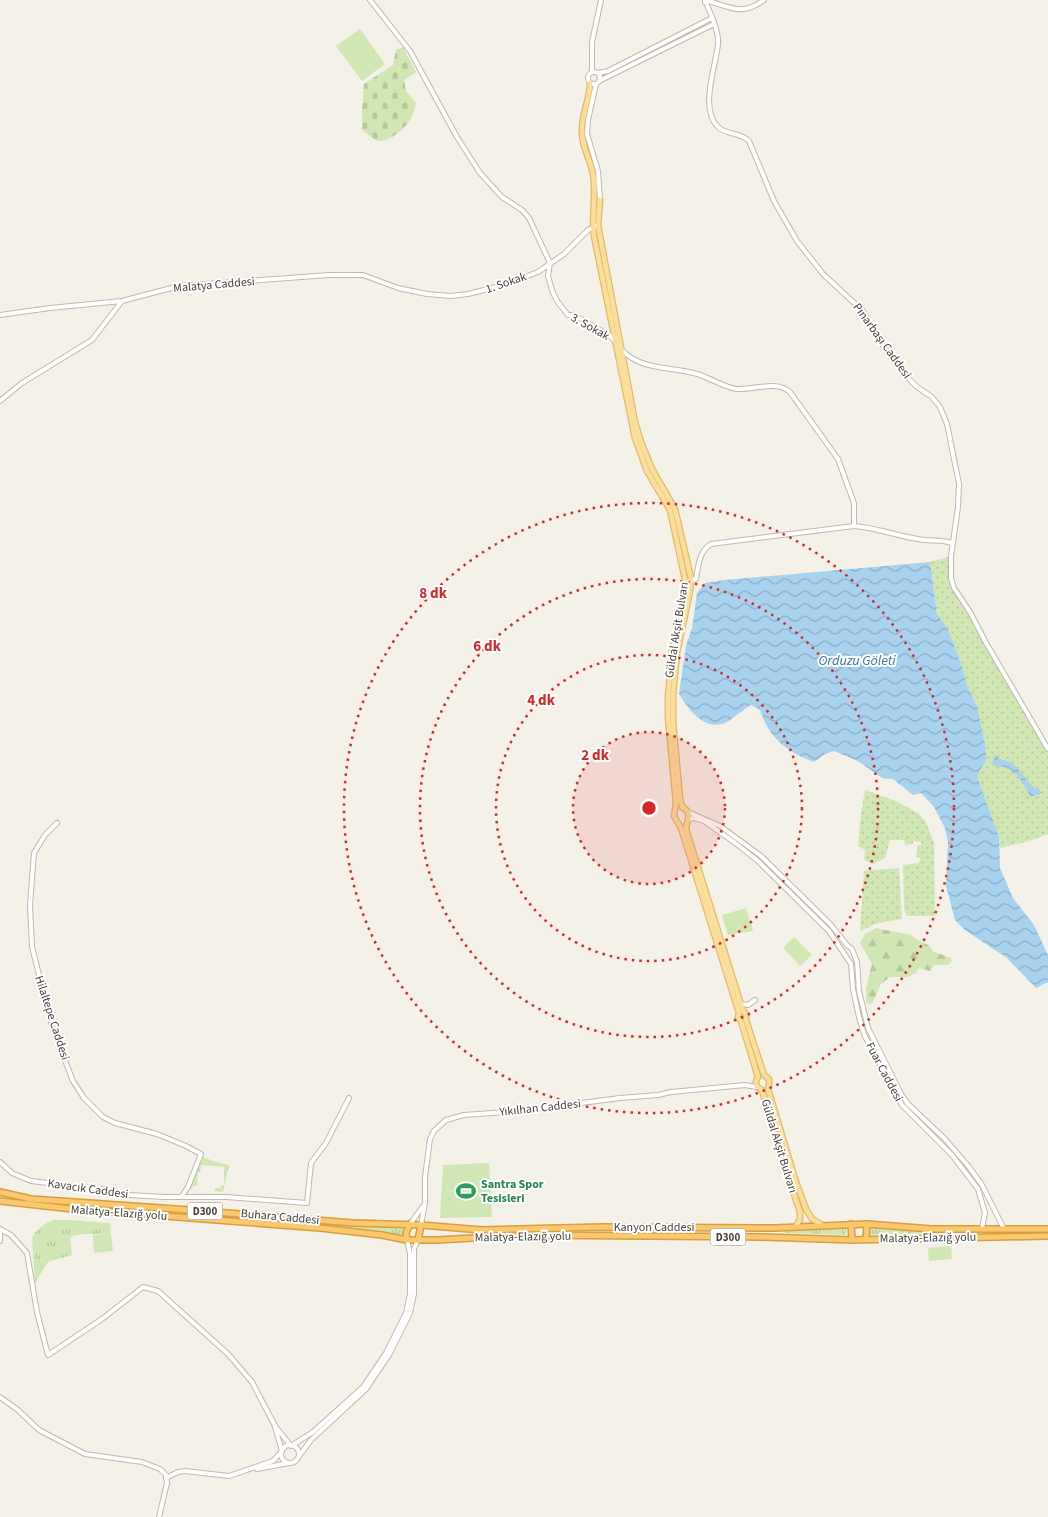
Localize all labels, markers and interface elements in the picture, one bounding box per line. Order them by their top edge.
street label: 1. Sokak [483,268,529,298]
street label: Malatya Caddesi [173,273,255,297]
street label: Pınarbaşı Caddesi [849,300,915,382]
street label: 3. Sokak [567,309,613,345]
street label: Güldal Akşit Bulvarı [661,581,693,679]
text: 8 dk [419,583,448,604]
text: 6 dk [473,636,502,657]
water label: Orduzu Göleti [818,651,896,671]
text: 4 dk [527,690,556,711]
text: 2 dk [581,745,610,766]
centre of rings [640,799,658,817]
street label: Hilaltepe Caddesi [30,974,74,1062]
street label: Fuar Caddesi [861,1039,907,1105]
street label: Yıkılhan Caddesi [497,1095,582,1121]
street label: Güldal Akşit Bulvarı [757,1097,801,1195]
street label: Kavacık Caddesi [47,1175,129,1203]
place label: Santra Spor Tesisleri [481,1176,544,1207]
sports icon: Santra Spor Tesisleri [455,1180,477,1202]
street label: Malatya-Elazığ yolu [70,1201,168,1225]
road number: D300 [188,1202,222,1220]
street label: Buhara Caddesi [240,1205,320,1229]
street label: Kanyon Caddesi [614,1219,694,1236]
street label: Malatya-Elazığ yolu [475,1228,571,1246]
road number: D300 [710,1228,746,1246]
street label: Malatya-Elazığ yolu [880,1229,976,1247]

